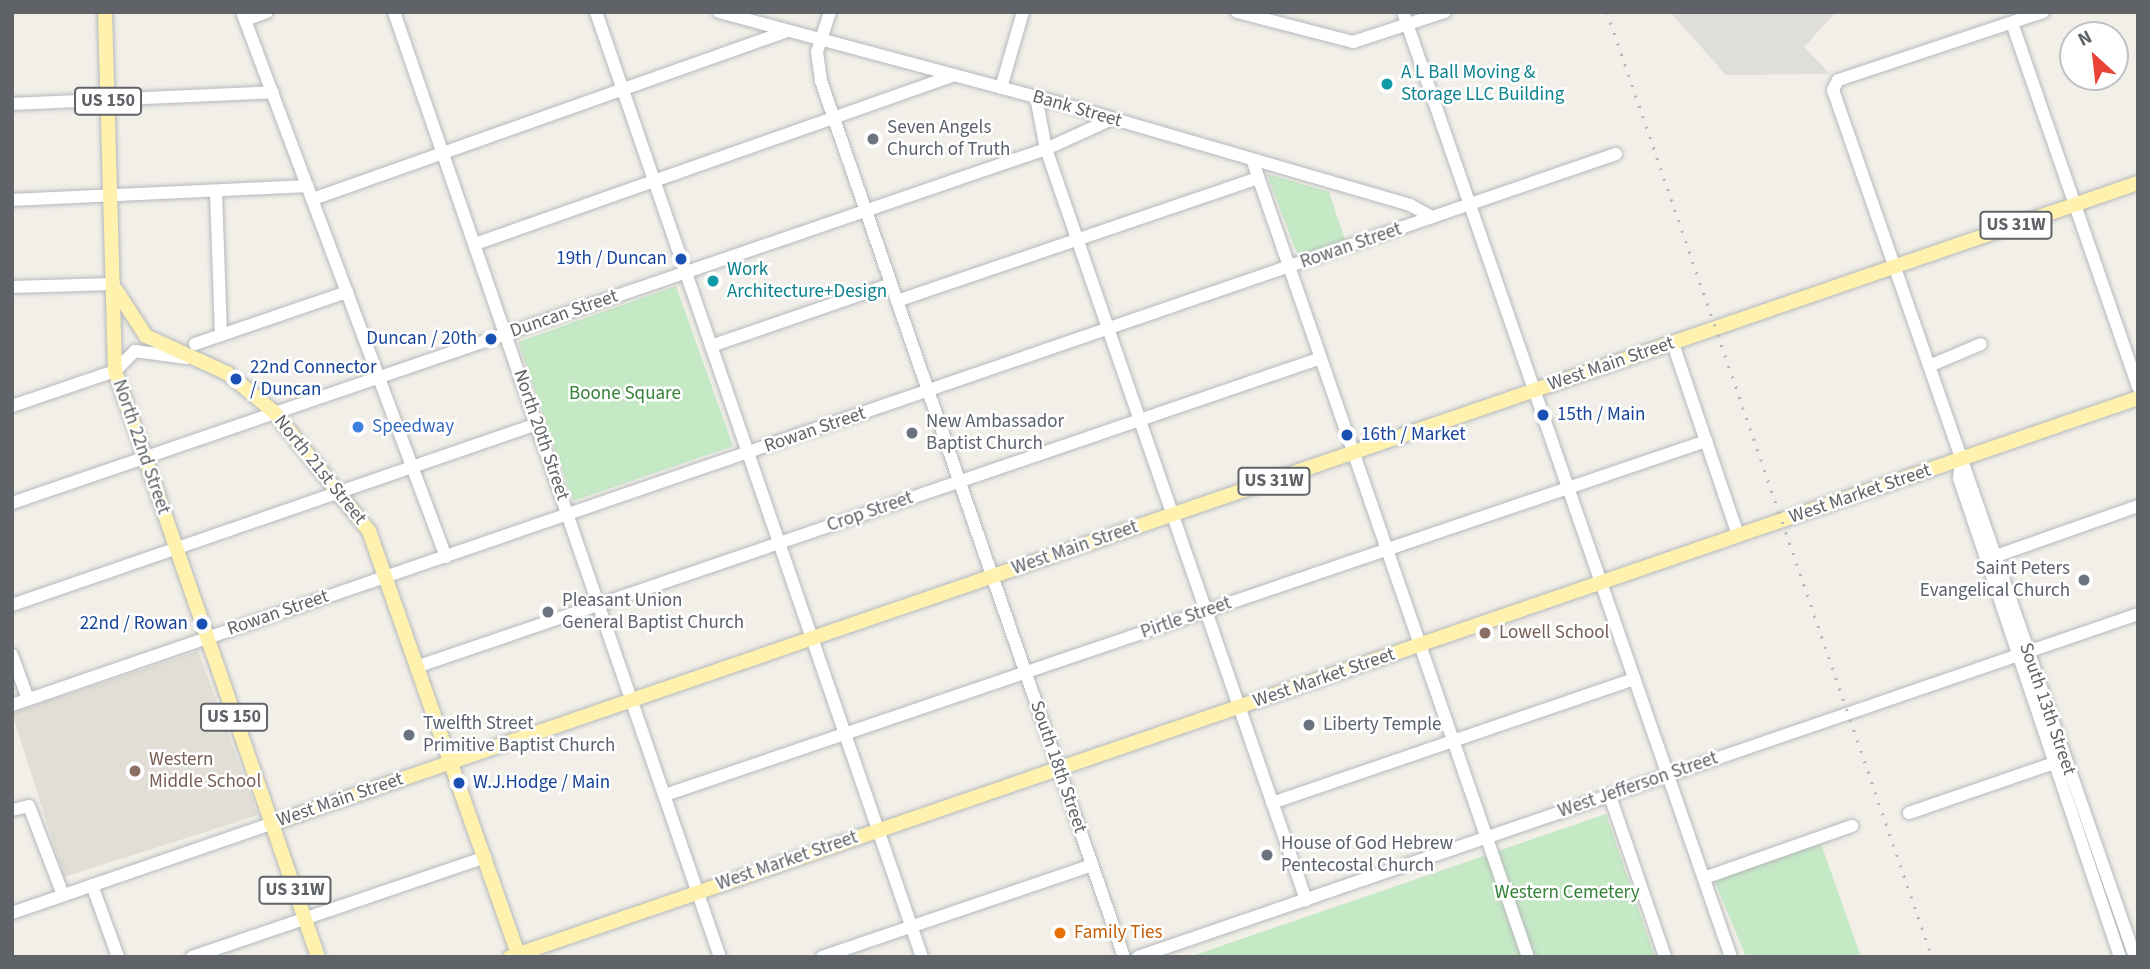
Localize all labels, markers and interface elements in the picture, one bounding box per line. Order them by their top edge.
north arrow [2059,21,2129,91]
text: N [2073,24,2097,54]
place label: A L Ball Moving & Storage LLC Building [1401,62,1564,106]
marker: A L Ball Moving & Storage LLC Building [1379,76,1395,92]
street label: Bank Street [1030,85,1124,133]
road number: US 150 [73,86,143,116]
place label: Seven Angels Church of Truth [887,117,1010,161]
marker: Seven Angels Church of Truth [865,131,881,147]
road number: US 31W [1979,210,2053,240]
street label: Rowan Street [1297,218,1405,274]
place label: 19th / Duncan [556,248,667,270]
marker: 19th / Duncan [673,251,689,267]
place label: Work Architecture+Design [727,259,887,303]
marker: Work Architecture+Design [705,273,721,289]
street label: Duncan Street [507,285,621,343]
place label: Duncan / 20th [366,328,477,350]
marker: Duncan / 20th [483,331,499,347]
street label: West Main Street [1545,332,1677,396]
place label: 22nd Connector / Duncan [250,357,377,401]
street label: North 20th Street [508,367,574,503]
marker: 22nd Connector / Duncan [228,371,244,387]
street label: North 22nd Street [107,377,175,517]
park label: Boone Square [569,383,681,405]
street label: Rowan Street [761,402,869,458]
place label: 15th / Main [1557,404,1645,426]
marker: 15th / Main [1535,407,1551,423]
street label: North 21st Street [269,411,371,529]
place label: New Ambassador Baptist Church [926,411,1064,455]
place label: Speedway [372,416,454,438]
marker: Speedway [350,419,366,435]
place label: 16th / Market [1361,424,1466,446]
marker: New Ambassador Baptist Church [904,425,920,441]
marker: 16th / Market [1339,427,1355,443]
street label: West Market Street [1786,459,1934,529]
road number: US 31W [1237,466,1311,495]
street label: Crop Street [824,487,916,537]
street label: West Main Street [1009,516,1141,580]
place label: Saint Peters Evangelical Church [1920,558,2070,602]
marker: Saint Peters Evangelical Church [2076,572,2092,588]
street label: Rowan Street [224,585,332,641]
place label: Pleasant Union General Baptist Church [562,590,744,634]
street label: Pirtle Street [1138,592,1234,644]
marker: Pleasant Union General Baptist Church [540,604,556,620]
place label: 22nd / Rowan [80,613,188,635]
marker: 22nd / Rowan [194,616,210,632]
place label: Lowell School [1499,622,1609,644]
marker: Lowell School [1477,625,1493,641]
street label: South 13th Street [2014,640,2080,778]
street label: West Market Street [1250,643,1398,713]
street label: South 18th Street [1025,698,1091,836]
road number: US 150 [199,702,269,732]
place label: Twelfth Street Primitive Baptist Church [423,713,615,757]
place label: Liberty Temple [1323,714,1441,736]
marker: Liberty Temple [1301,717,1317,733]
marker: Twelfth Street Primitive Baptist Church [401,727,417,743]
street label: West Jefferson Street [1555,747,1721,823]
place label: Western Middle School [149,749,261,793]
marker: Western Middle School [127,763,143,779]
street label: West Main Street [274,768,406,832]
place label: W.J.Hodge / Main [473,772,610,794]
marker: W.J.Hodge / Main [451,775,467,791]
street label: West Market Street [713,826,861,896]
place label: House of God Hebrew Pentecostal Church [1281,833,1453,877]
marker: House of God Hebrew Pentecostal Church [1259,847,1275,863]
road number: US 31W [258,876,332,904]
park label: Western Cemetery [1494,882,1640,904]
place label: Family Ties [1074,922,1163,944]
marker: Family Ties [1052,925,1068,941]

